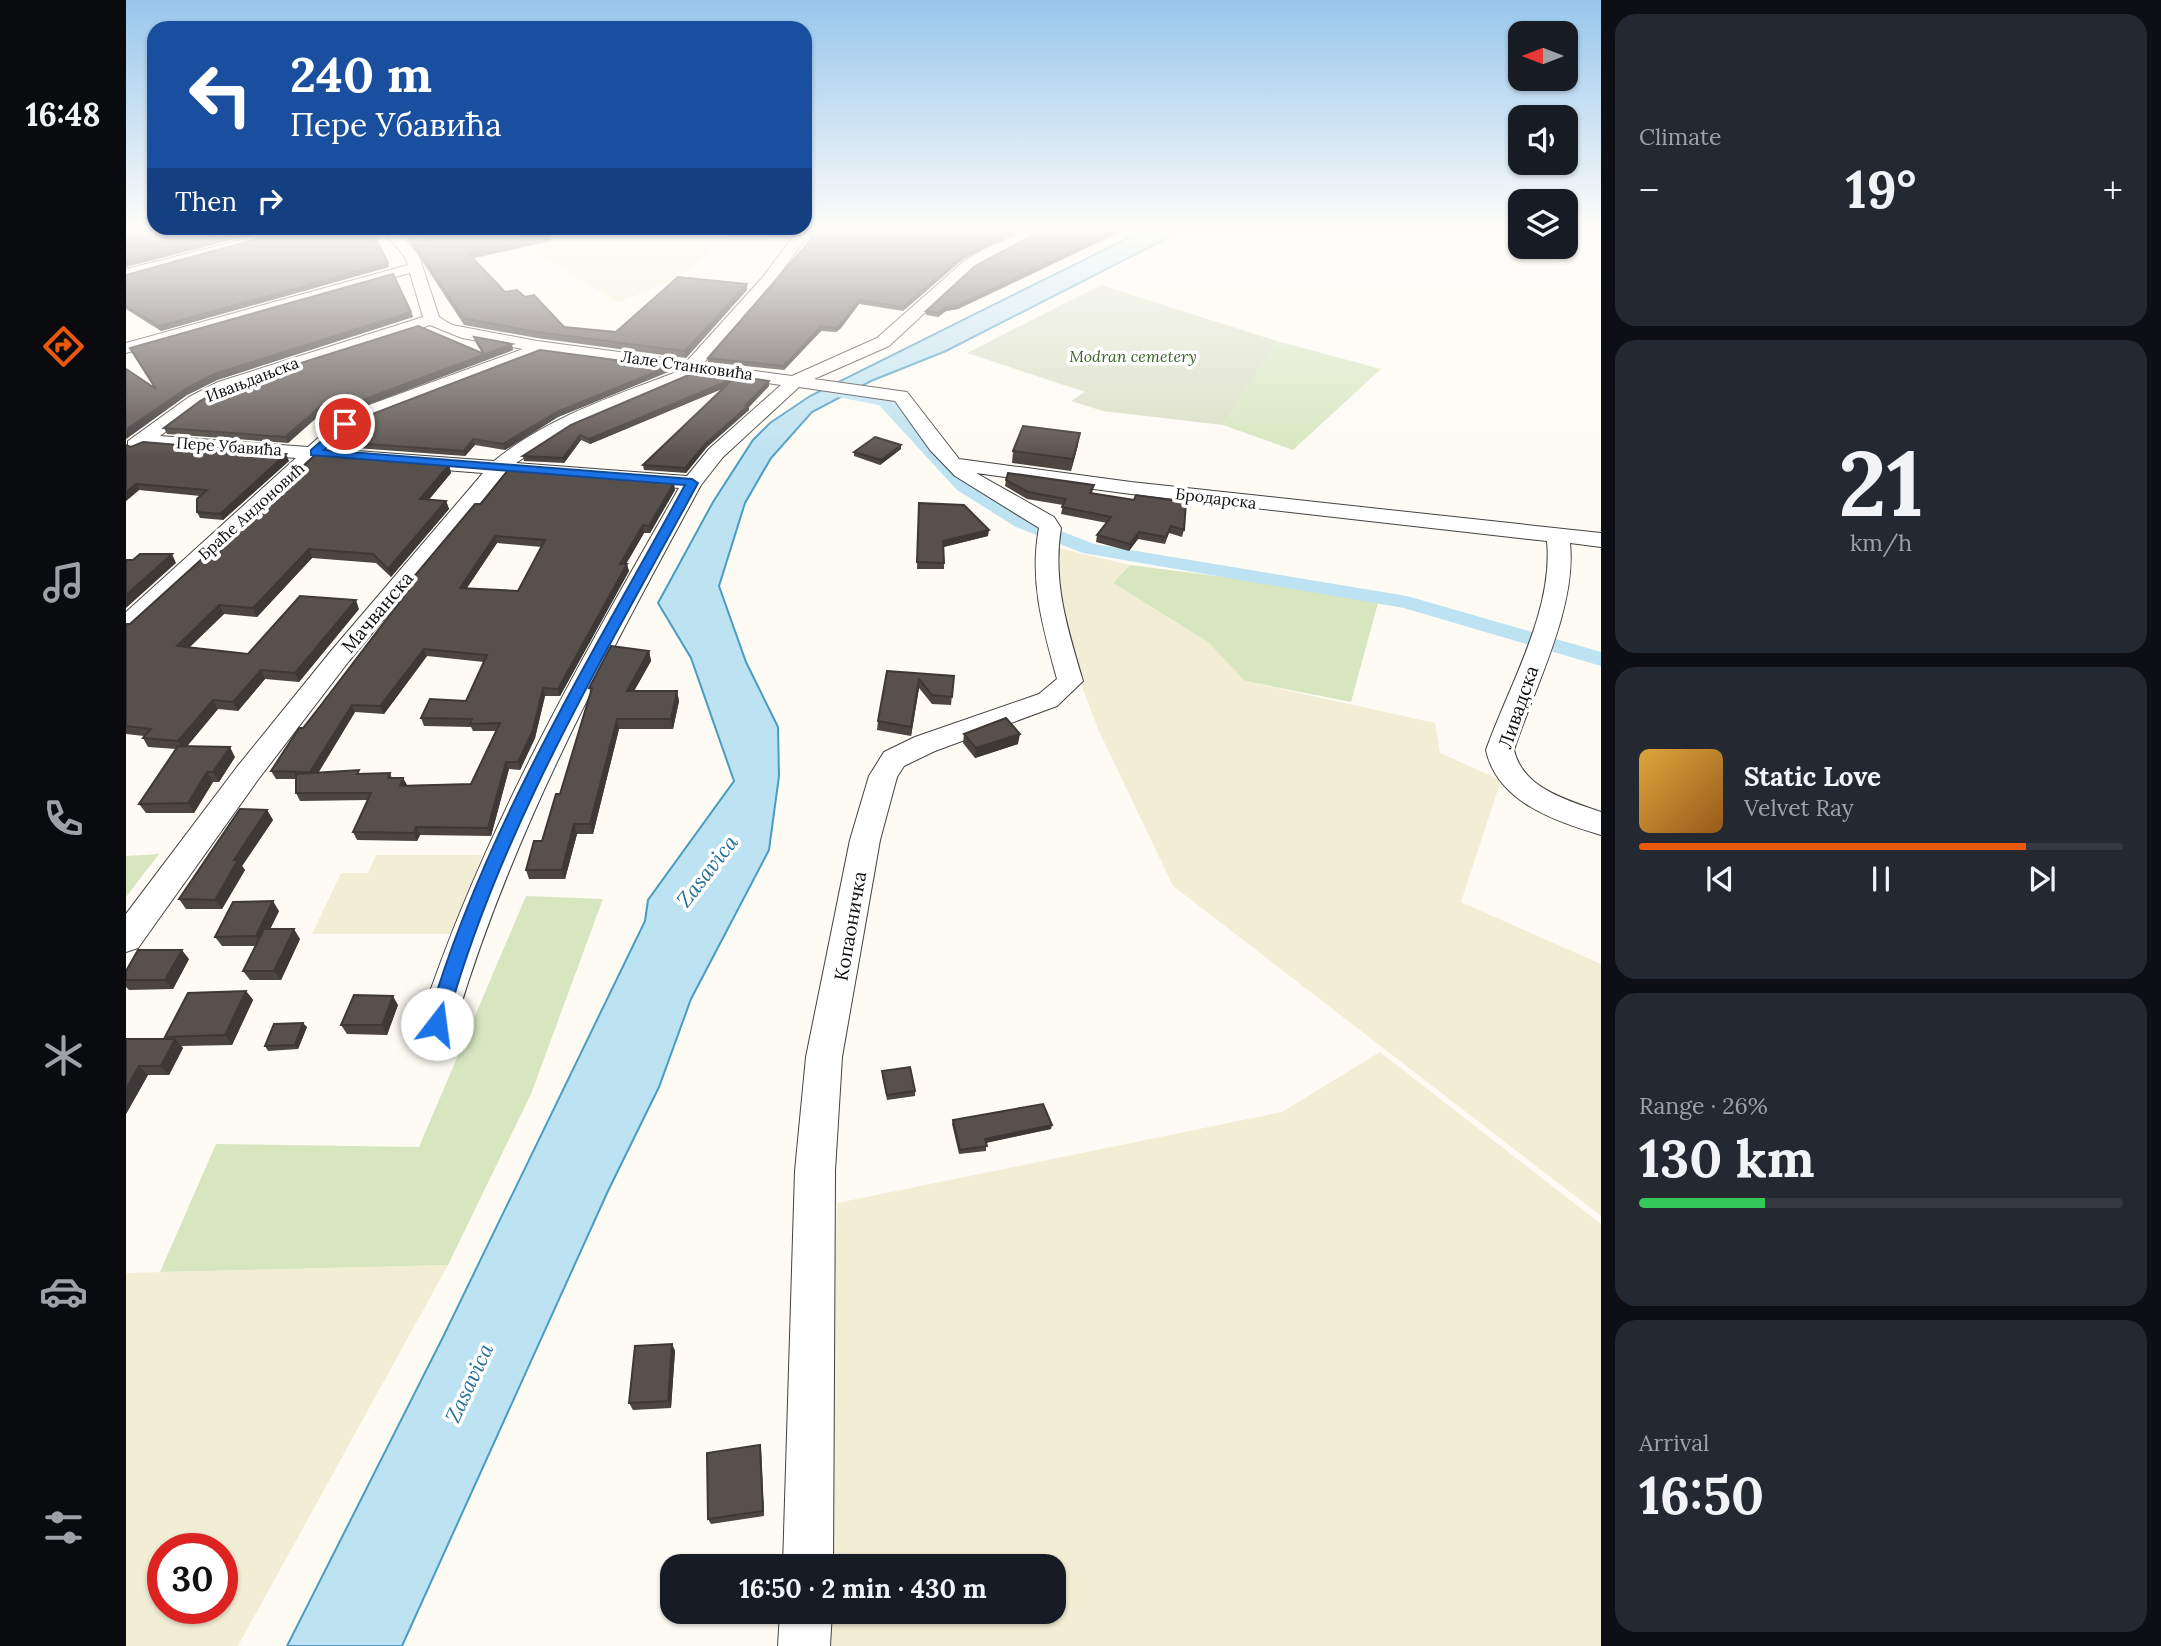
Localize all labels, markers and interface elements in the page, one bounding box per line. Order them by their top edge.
north arrow [1508,21,1578,91]
map controls [1508,21,1578,259]
text: 240 m [290,43,432,105]
icon: left [175,49,266,140]
text: 16:48 [25,94,101,135]
text: Пере Убавића [290,104,502,145]
button: sound [1508,105,1578,175]
text: Climate [1639,122,1721,151]
text: 19° [1846,156,1916,222]
text: − [1639,166,1659,214]
text: + [2103,166,2123,214]
icon: right [251,182,289,220]
text: Then [175,185,237,218]
button: layers [1508,189,1578,259]
icon: directions [39,322,88,371]
street label: Лале Станковића [620,346,754,384]
park label: Modran cemetery [1069,346,1197,366]
street label: Ивањдањска [203,352,301,406]
pin [315,394,375,454]
icon: arrive [326,405,364,443]
text: 21 [1838,424,1924,541]
street label: Пере Убавића [176,432,282,460]
street label: Браће Андоновић [194,458,309,564]
street label: Бродарска [1174,483,1258,513]
text: km/h [1850,528,1912,557]
icon: music [39,558,88,607]
street label: Мачванска [336,566,418,658]
street label: Ливадска [1493,662,1543,752]
text: Static Love [1744,760,1881,793]
text: Velvet Ray [1744,793,1854,822]
icon: phone [39,794,88,843]
water label: Zasavica [670,829,744,912]
icon: previous [1701,860,1739,898]
icon: pause [1862,860,1900,898]
icon: next [2023,860,2061,898]
street label: Копаоничка [829,869,871,983]
position arrow [400,987,474,1061]
icon: climate [39,1031,88,1080]
text: Range · 26% [1639,1091,1768,1120]
text: 130 km [1639,1125,1815,1191]
icon: car [39,1267,88,1316]
water label: Zasavica [439,1339,499,1427]
text: Arrival [1639,1428,1709,1457]
text: 16:50 [1639,1462,1764,1528]
icon: filters [39,1503,88,1552]
speed limit sign: 30 [147,1533,238,1624]
text: 16:50 · 2 min · 430 m [739,1572,987,1605]

